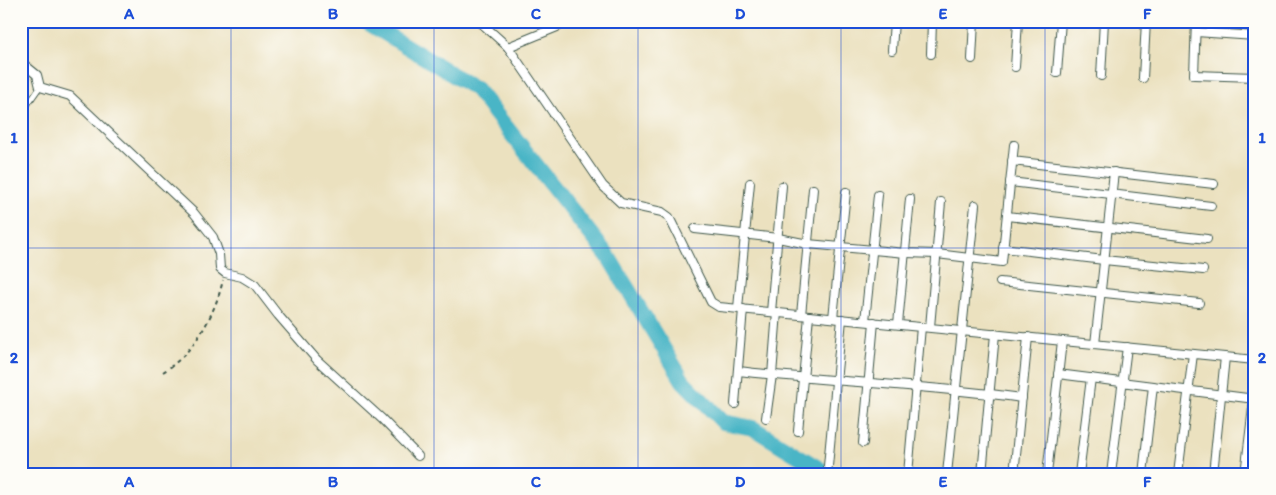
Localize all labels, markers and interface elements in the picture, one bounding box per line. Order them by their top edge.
text: A [123,4,135,23]
text: B [328,4,339,23]
text: C [531,4,542,23]
text: D [735,4,746,23]
text: E [939,4,948,23]
text: F [1143,4,1152,23]
text: 1 [10,128,18,147]
text: 1 [1258,128,1266,147]
text: 2 [10,348,19,367]
text: 2 [1258,348,1267,367]
text: A [123,472,135,491]
text: B [328,472,339,491]
text: C [531,472,542,491]
text: D [735,472,746,491]
text: E [939,472,948,491]
text: F [1143,472,1152,491]

